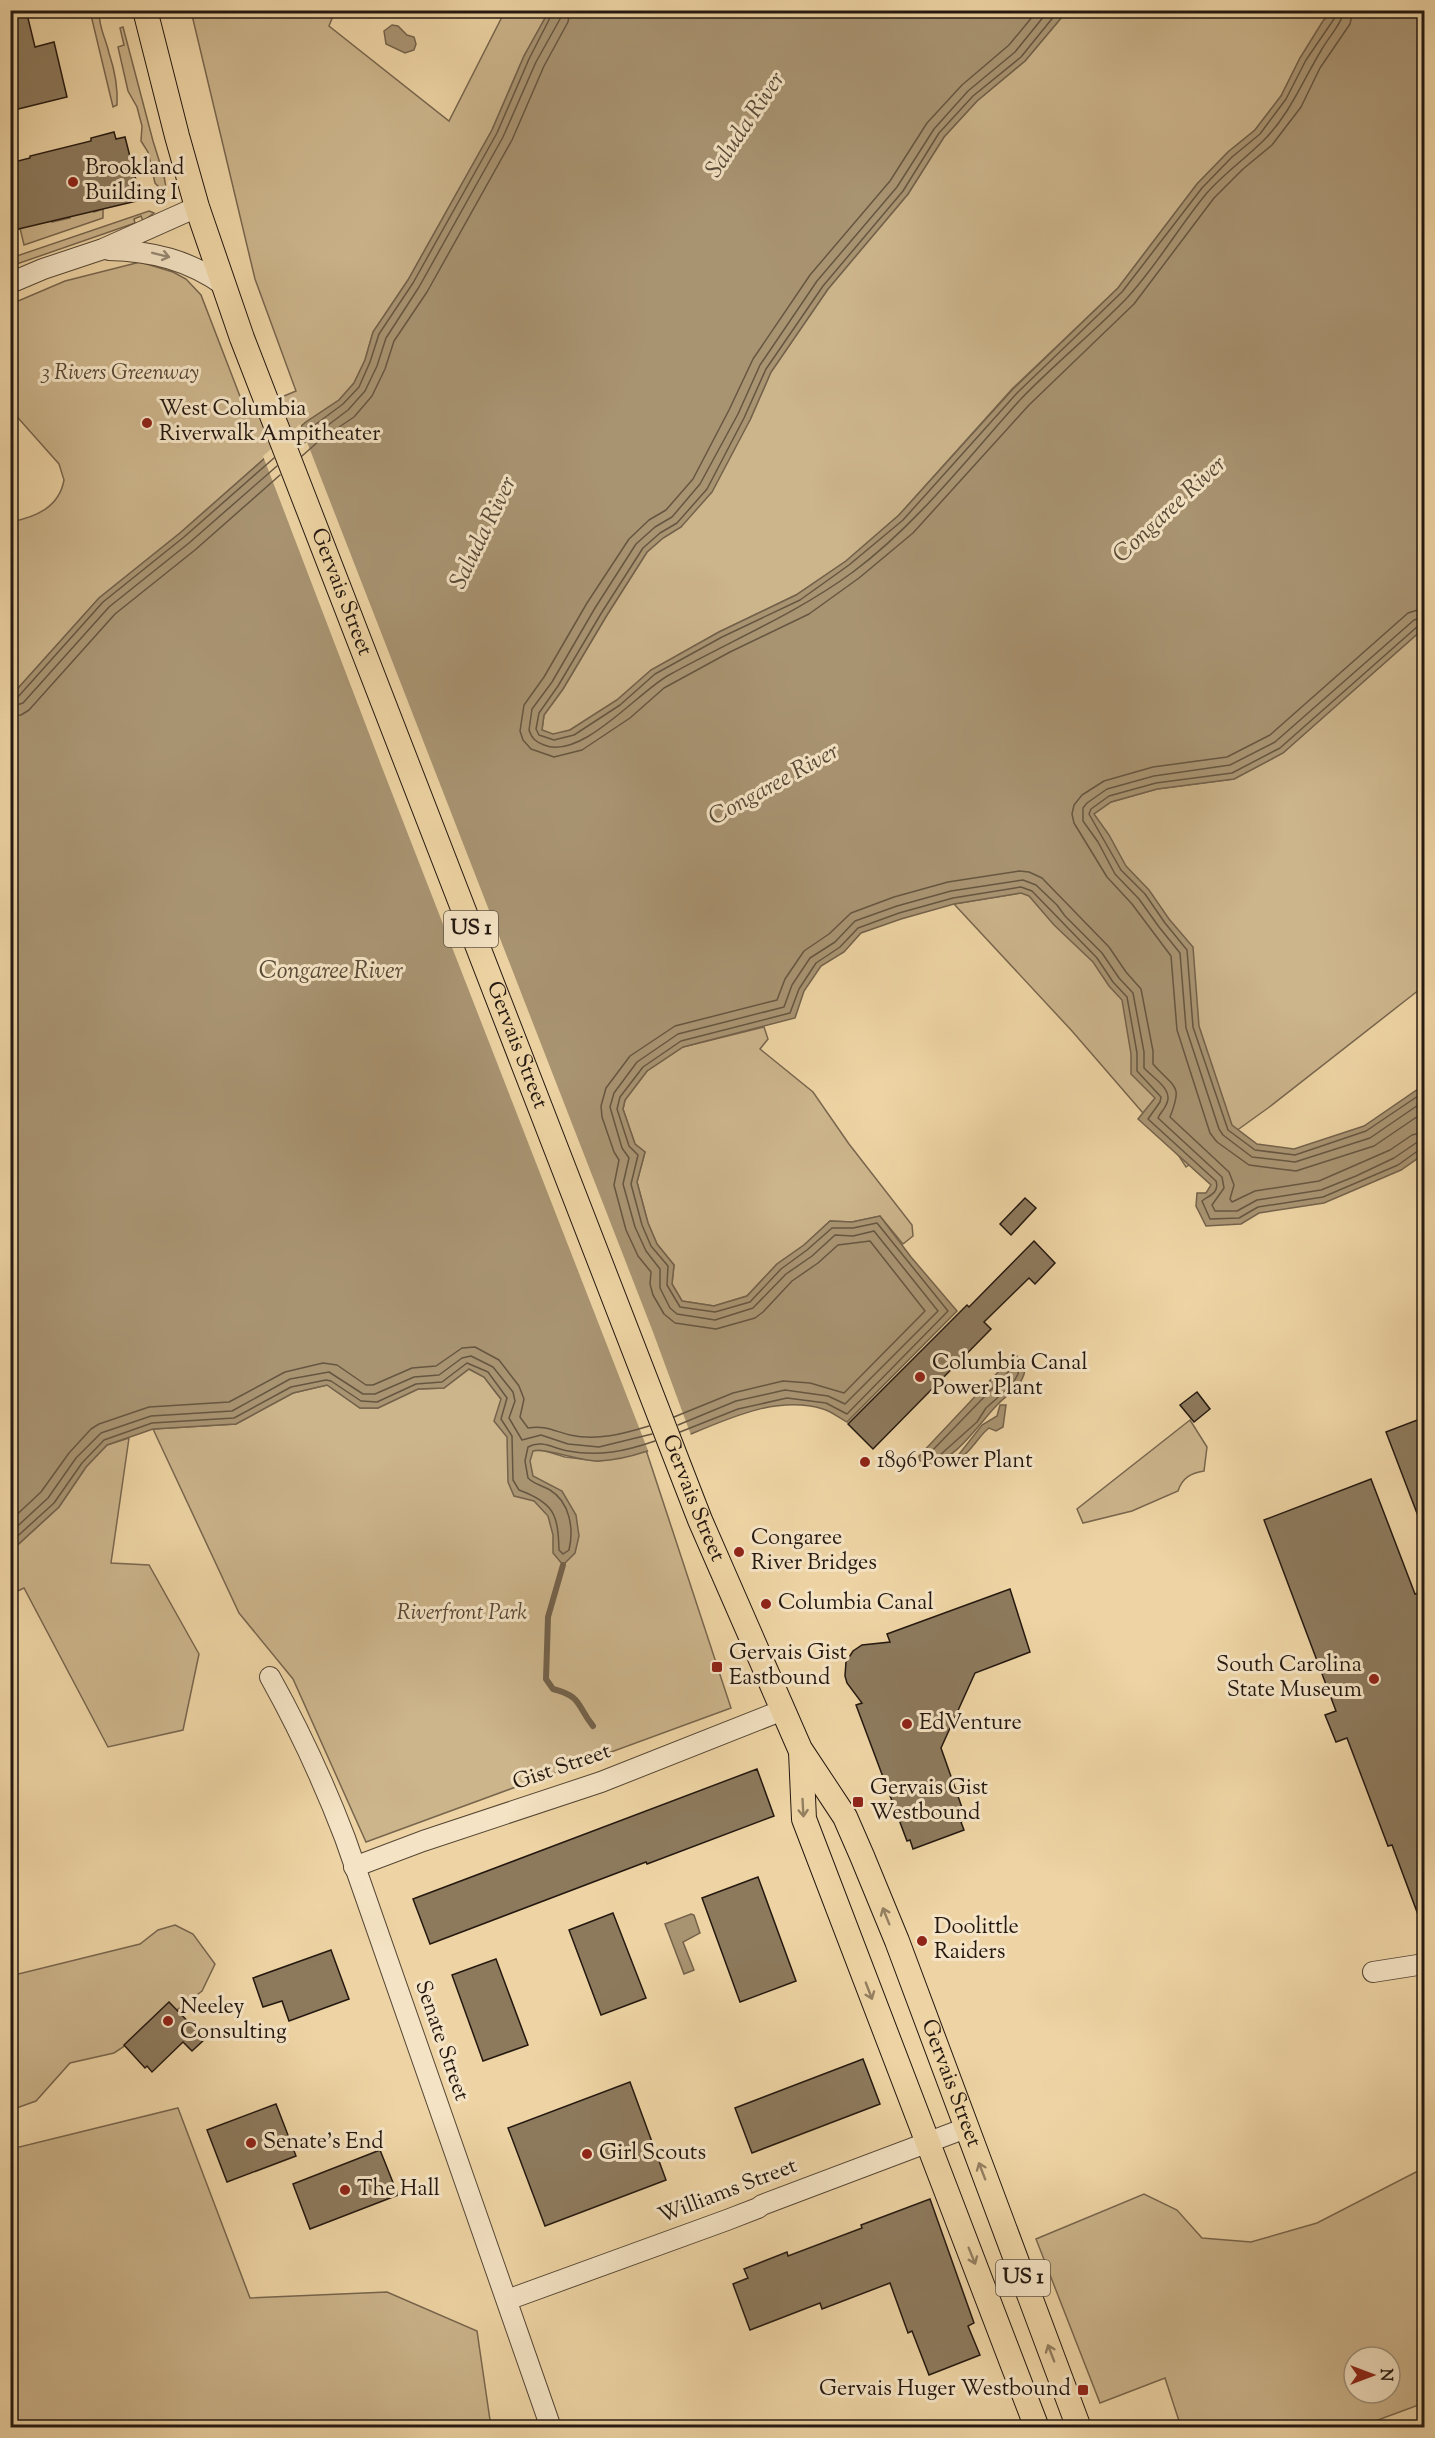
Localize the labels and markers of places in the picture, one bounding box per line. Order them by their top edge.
place label: Brookland Building I [85,153,185,210]
marker: Brookland Building I [66,175,80,189]
place label: West Columbia Riverwalk Ampitheater [159,394,381,451]
marker: West Columbia Riverwalk Ampitheater [140,416,154,430]
place label: Columbia Canal Power Plant [932,1348,1088,1405]
marker: Columbia Canal Power Plant [913,1370,927,1384]
place label: 1896 Power Plant [877,1446,1033,1478]
marker: 1896 Power Plant [858,1455,872,1469]
place label: Congaree River Bridges [751,1523,877,1580]
marker: Congaree River Bridges [732,1545,746,1559]
place label: Columbia Canal [778,1588,934,1620]
marker: Columbia Canal [759,1597,773,1611]
place label: Gervais Gist Eastbound [729,1638,848,1695]
place label: South Carolina State Museum [1216,1650,1362,1707]
marker: Gervais Gist Eastbound [710,1660,724,1674]
marker: South Carolina State Museum [1367,1672,1381,1686]
place label: EdVenture [919,1708,1022,1740]
marker: EdVenture [900,1717,914,1731]
place label: Gervais Gist Westbound [870,1773,989,1830]
marker: Gervais Gist Westbound [851,1795,865,1809]
place label: Doolittle Raiders [934,1912,1019,1969]
marker: Doolittle Raiders [915,1934,929,1948]
place label: Neeley Consulting [180,1992,287,2049]
marker: Neeley Consulting [161,2014,175,2028]
place label: Senate's End [263,2127,384,2159]
marker: Senate's End [244,2136,258,2150]
place label: Girl Scouts [599,2138,706,2170]
marker: Girl Scouts [580,2147,594,2161]
place label: The Hall [357,2174,440,2206]
marker: The Hall [338,2183,352,2197]
place label: Gervais Huger Westbound [819,2374,1071,2406]
marker: Gervais Huger Westbound [1076,2383,1090,2397]

